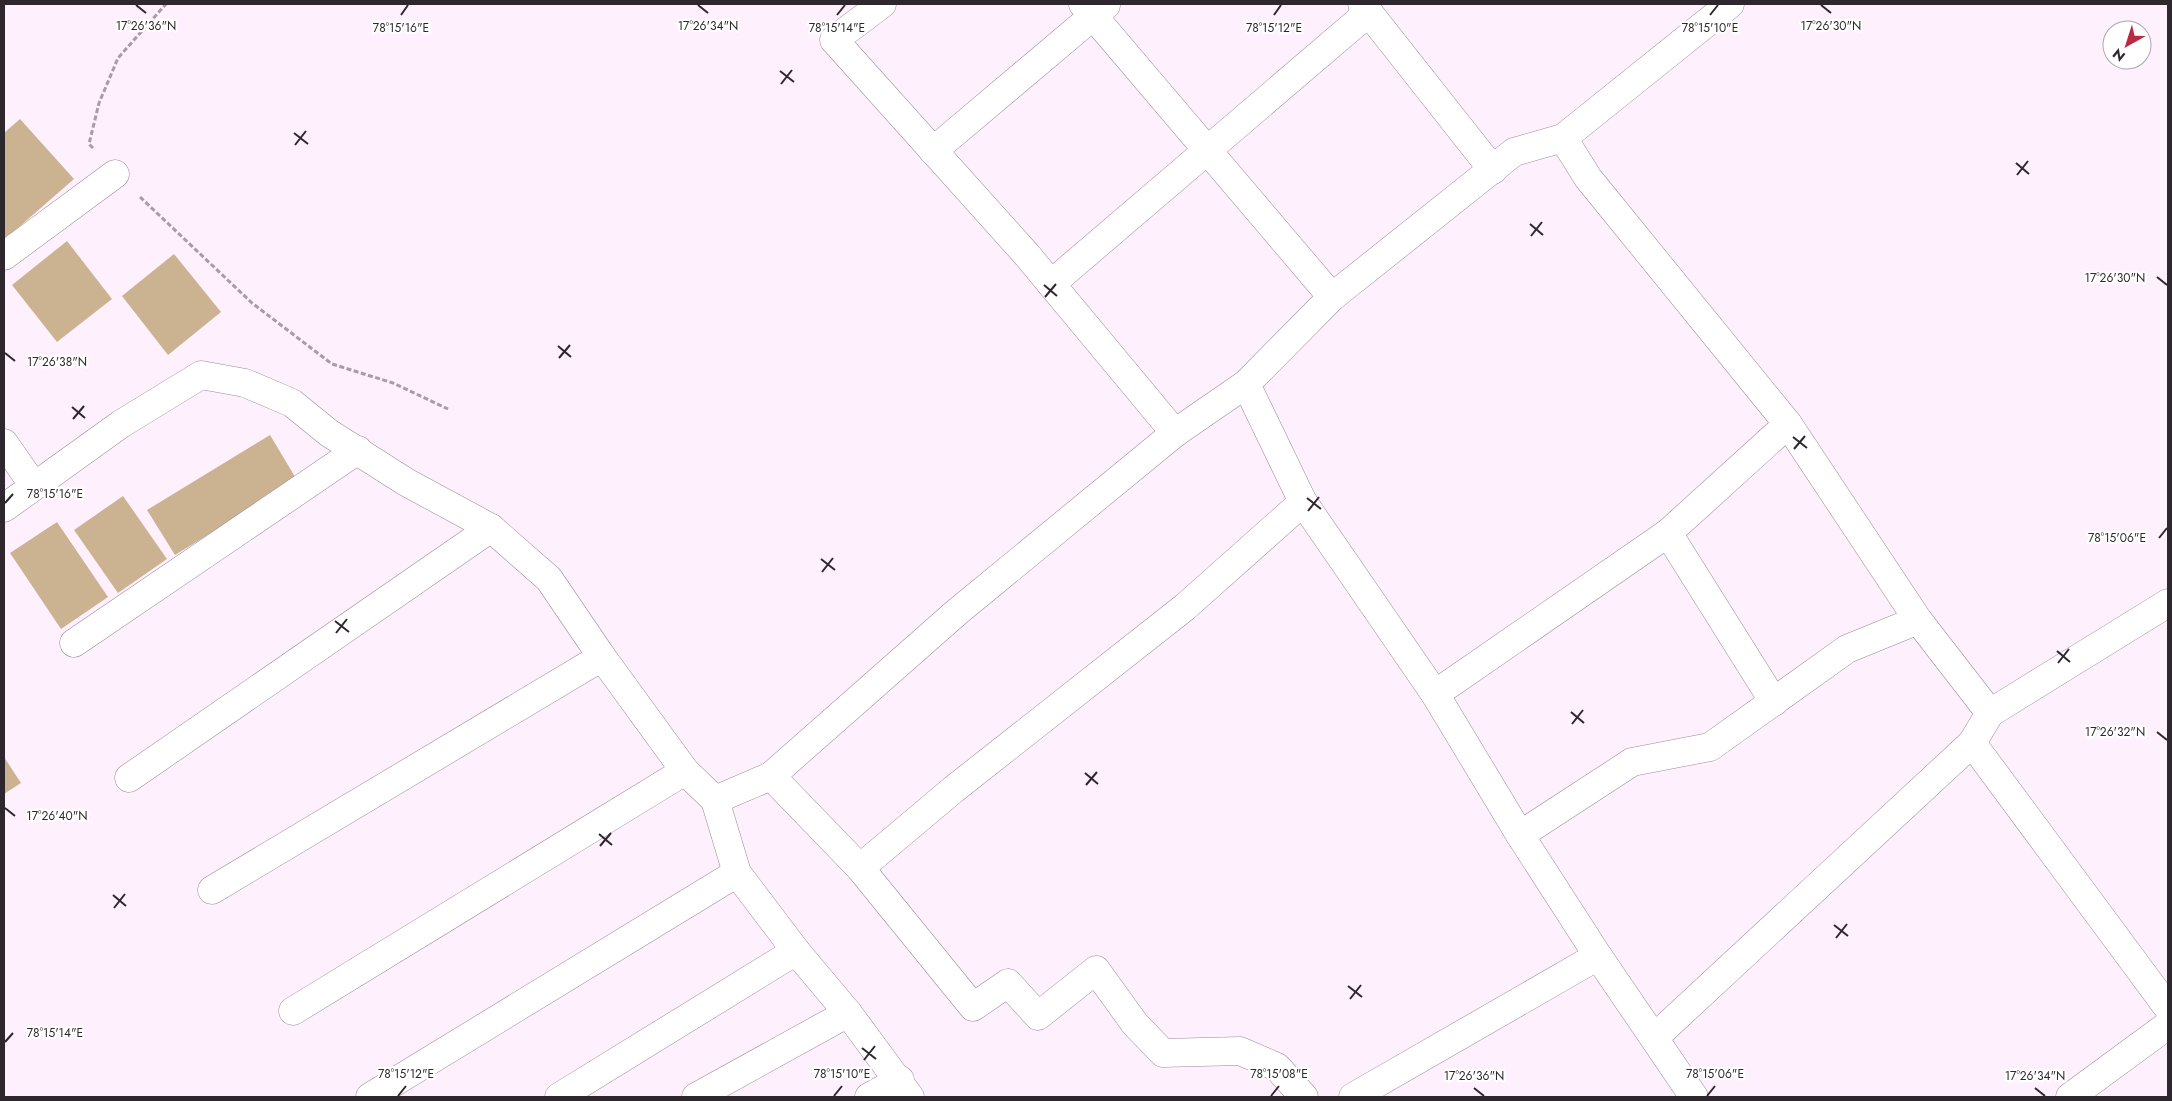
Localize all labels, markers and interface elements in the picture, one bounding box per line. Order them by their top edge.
text: 17°26'36"N [116,17,176,35]
text: 17°26'34"N [678,17,738,35]
text: 17°26'30"N [1801,17,1861,35]
text: 78°15'16"E [373,19,429,37]
text: 78°15'14"E [809,19,865,37]
text: 78°15'12"E [1246,19,1302,37]
text: 78°15'10"E [1682,19,1738,37]
north arrow [2102,20,2152,70]
text: N [2108,44,2129,66]
text: 17°26'30"N [2085,269,2145,287]
text: 17°26'38"N [27,353,87,371]
text: 78°15'16"E [27,485,83,503]
text: 78°15'06"E [2088,529,2146,547]
text: 17°26'32"N [2085,723,2145,741]
text: 17°26'40"N [26,807,88,825]
text: 78°15'14"E [27,1024,83,1042]
text: 78°15'12"E [378,1065,434,1083]
text: 78°15'10"E [814,1065,870,1083]
text: 78°15'08"E [1250,1065,1308,1083]
text: 78°15'06"E [1686,1065,1744,1083]
text: 17°26'36"N [1444,1067,1504,1085]
text: 17°26'34"N [2005,1067,2065,1085]

